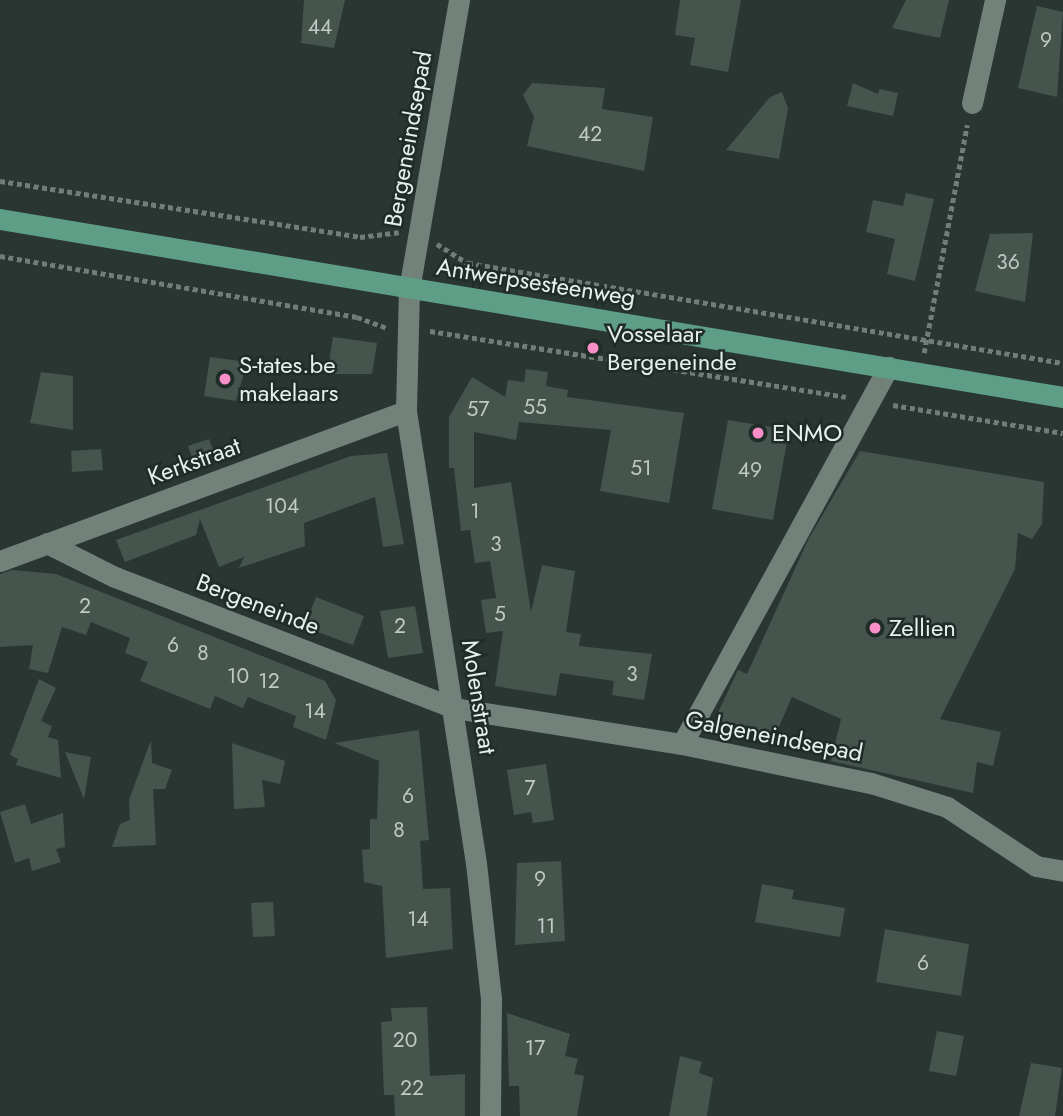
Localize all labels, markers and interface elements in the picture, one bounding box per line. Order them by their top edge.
house number: 44 [308,14,332,40]
house number: 9 [1040,27,1052,53]
street label: Bergeneindsepad [378,49,438,229]
house number: 42 [578,121,602,147]
house number: 36 [996,249,1020,275]
street label: Antwerpsesteenweg [434,252,638,312]
place label: Vosselaar Bergeneinde [607,320,737,376]
marker: Vosselaar Bergeneinde [585,340,601,356]
place label: S-tates.be makelaars [239,351,338,407]
marker: S-tates.be makelaars [217,371,233,387]
house number: 55 [523,394,547,420]
house number: 57 [467,396,489,422]
place label: ENMO [772,419,842,447]
marker: ENMO [750,425,766,441]
street label: Kerkstraat [144,431,244,491]
house number: 51 [630,455,652,481]
house number: 49 [738,457,762,483]
house number: 104 [265,493,299,519]
house number: 1 [470,498,480,524]
house number: 3 [490,531,502,557]
street label: Bergeneinde [192,567,324,641]
house number: 2 [79,593,91,619]
house number: 5 [494,601,506,627]
house number: 2 [394,613,406,639]
place label: Zellien [889,614,956,642]
marker: Zellien [867,620,883,636]
house number: 6 [167,632,179,658]
street label: Molenstraat [456,638,502,756]
house number: 8 [197,640,209,666]
house number: 3 [626,661,638,687]
house number: 10 [227,663,249,689]
house number: 12 [258,668,280,694]
house number: 14 [304,698,326,724]
street label: Galgeneindsepad [683,705,865,767]
house number: 7 [524,775,536,801]
house number: 6 [402,783,414,809]
house number: 8 [393,817,405,843]
house number: 9 [534,866,546,892]
house number: 14 [407,906,429,932]
house number: 11 [537,913,555,939]
house number: 6 [917,950,929,976]
house number: 20 [393,1027,417,1053]
house number: 17 [525,1035,545,1061]
house number: 22 [400,1075,424,1101]

